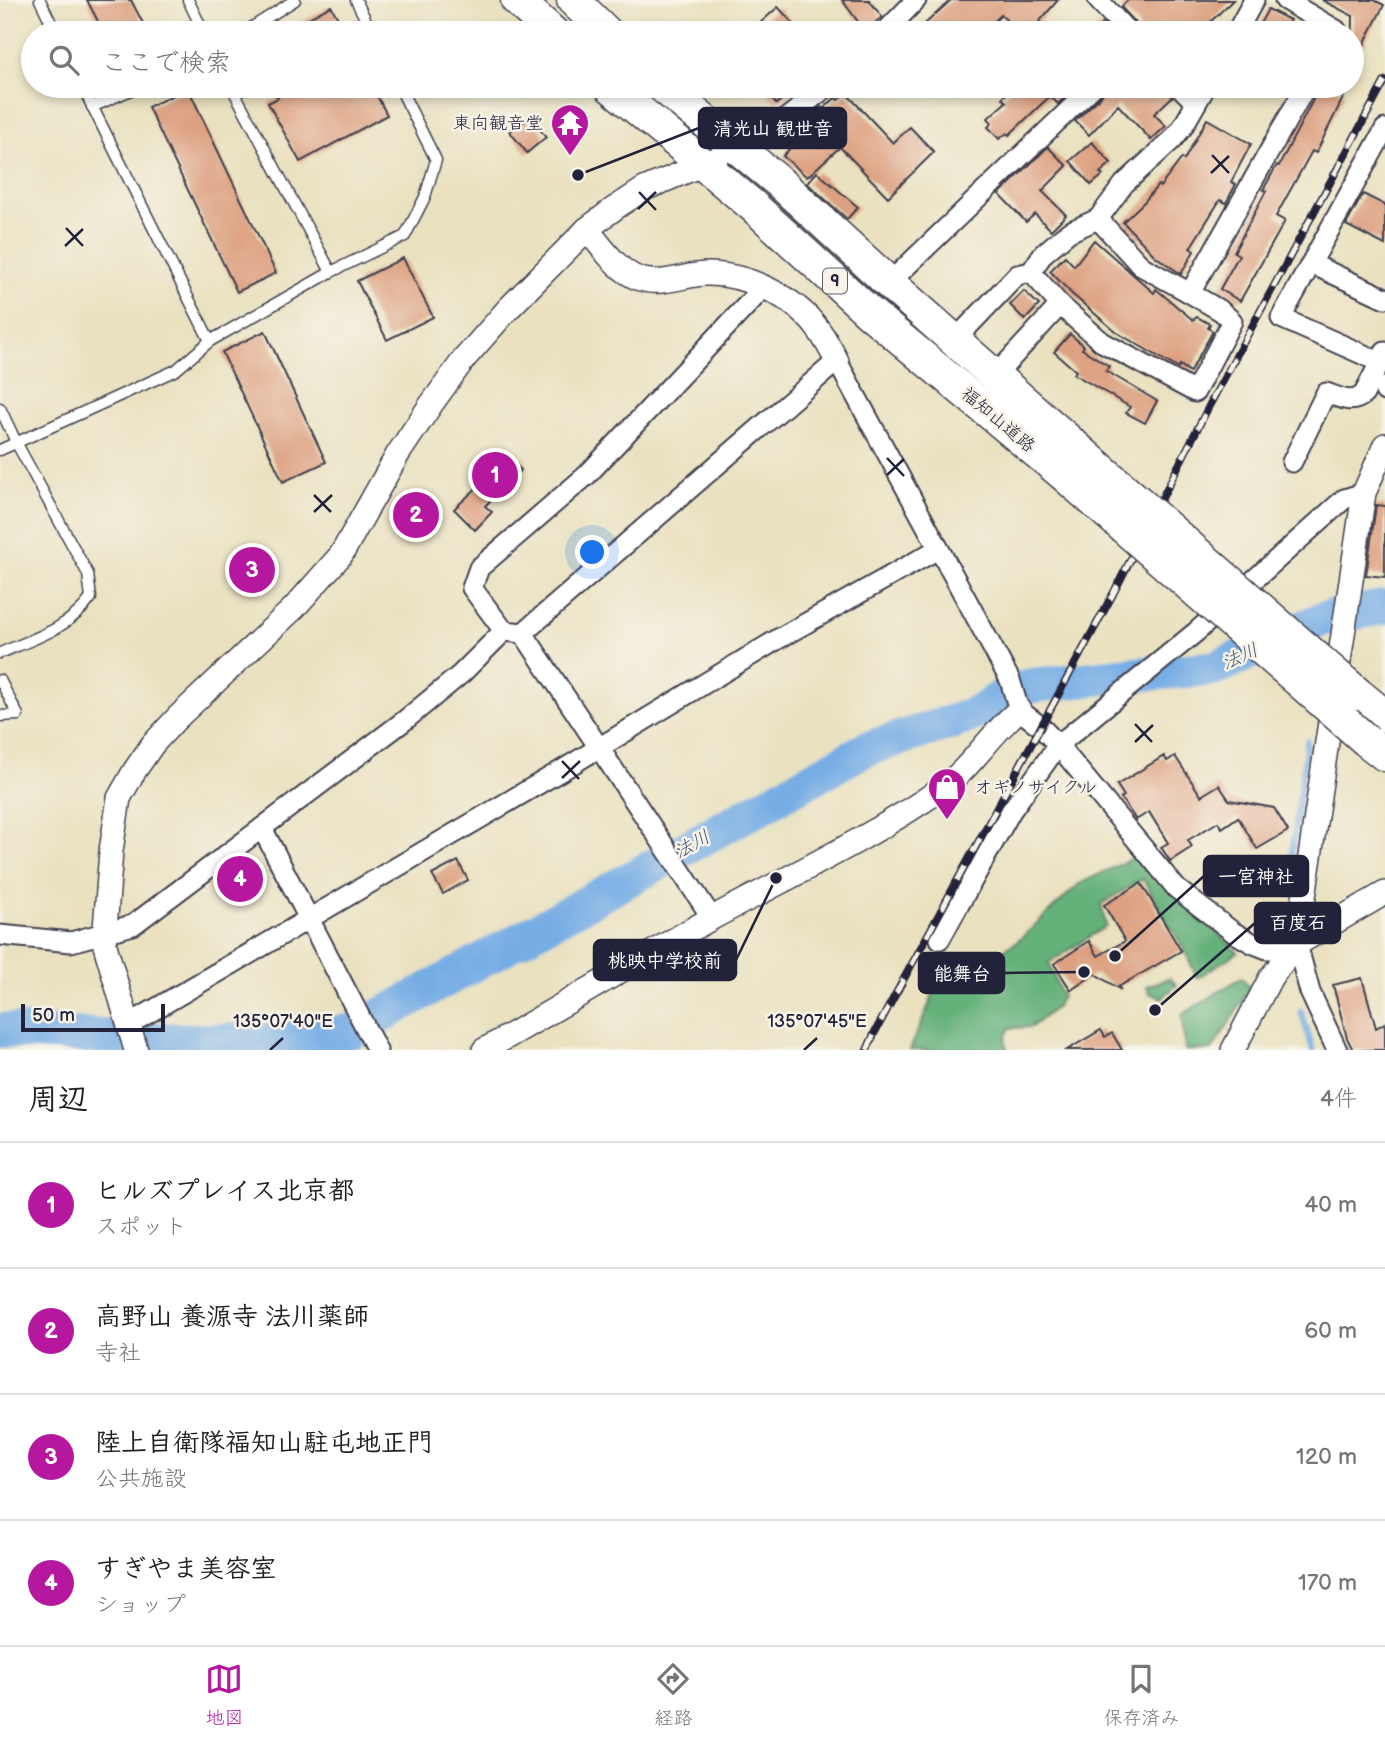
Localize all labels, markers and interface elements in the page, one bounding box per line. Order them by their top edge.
search box [21,21,1364,98]
icon: search [45,41,83,79]
text: ここで検索 [101,48,231,79]
temple icon: 東向観音堂 [549,102,591,157]
callout: 清光山 観世音 [699,108,846,148]
place label: 東向観音堂 [453,113,543,134]
text: 清光山 観世音 [713,118,833,141]
road number: 9 [823,268,847,294]
street label: 福知山道路 [957,383,1039,457]
pin: 1 [472,449,518,501]
pin: 2 [393,489,439,541]
your location [575,535,609,569]
pin: 3 [229,544,275,596]
water label: 法川 [1218,639,1262,675]
shop icon: オギノサイクル [926,766,968,821]
place label: オギノサイクル [974,777,1097,798]
water label: 法川 [670,826,714,864]
pin: 4 [217,853,263,905]
callout: 一宮神社 [1204,856,1308,896]
text: 一宮神社 [1218,866,1294,889]
callout: 百度石 [1255,903,1340,943]
text: 百度石 [1269,912,1327,935]
callout: 桃映中学校前 [594,940,736,980]
text: 桃映中学校前 [608,950,722,973]
callout: 能舞台 [919,953,1004,993]
text: 能舞台 [933,963,991,986]
scale bar [21,1001,164,1033]
text: 50 m [32,1004,75,1027]
text: 135°07'40"E [233,1011,333,1032]
text: 135°07'45"E [767,1011,867,1032]
text: 周辺 [28,1082,88,1118]
text: 4件 [1320,1085,1357,1113]
text: ヒルズプレイス北京都 [95,1176,354,1207]
text: 1 [46,1191,56,1219]
text: 40 m [1304,1191,1357,1219]
text: スポット [95,1213,187,1241]
text: 高野山 養源寺 法川薬師 [95,1302,369,1333]
text: 2 [44,1317,58,1345]
text: 60 m [1304,1317,1357,1345]
text: 寺社 [95,1339,141,1367]
text: 陸上自衛隊福知山駐屯地正門 [95,1428,433,1459]
text: 3 [44,1443,58,1471]
text: 120 m [1296,1443,1357,1471]
text: 公共施設 [95,1465,187,1493]
text: すぎやま美容室 [95,1554,276,1585]
text: 4 [44,1569,58,1597]
text: 170 m [1298,1569,1357,1597]
text: ショップ [95,1591,186,1619]
tab: 地図 [205,1660,244,1730]
tab: 経路 [654,1660,693,1730]
tab: 保存済み [1103,1660,1180,1730]

